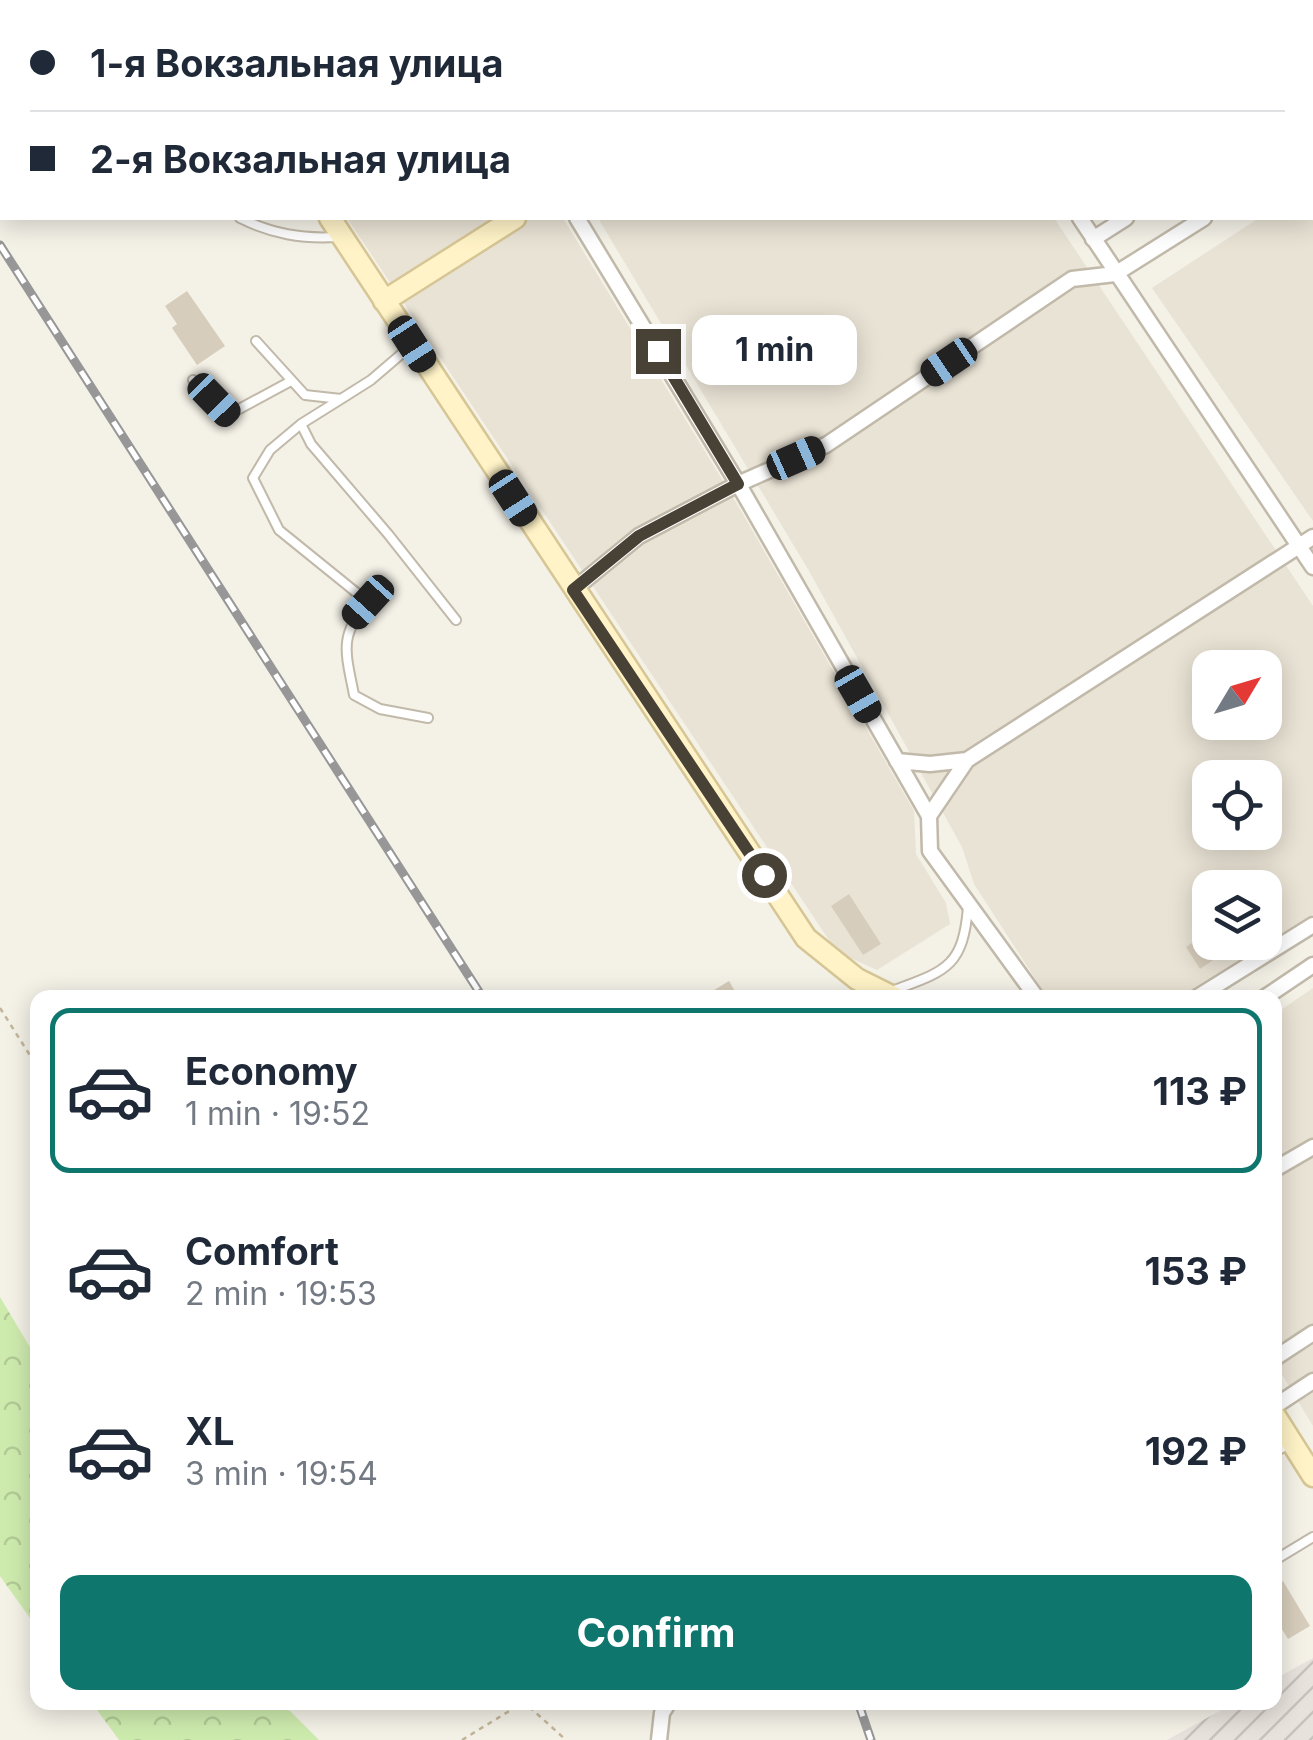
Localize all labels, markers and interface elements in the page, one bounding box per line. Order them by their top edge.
text: 1-я Вокзальная улица [90,40,503,86]
text: 2-я Вокзальная улица [90,136,511,182]
car [383,311,441,377]
callout: 1 min [693,316,858,386]
route end [636,329,681,374]
text: 1 min [735,330,814,369]
car [916,333,982,391]
car [182,368,246,432]
car [762,432,830,484]
car [484,465,542,531]
car [337,570,399,634]
north arrow [1192,650,1282,740]
map controls [1192,650,1282,960]
car [830,661,886,727]
button: locate [1192,760,1282,850]
route start [742,853,787,898]
button: layers [1192,870,1282,960]
icon: car [65,1046,155,1136]
text: Economy [185,1048,358,1094]
text: 113 ₽ [1153,1068,1247,1114]
text: 1 min · 19:52 [185,1094,370,1133]
icon: car [65,1226,155,1316]
text: Comfort [185,1228,339,1274]
text: 153 ₽ [1145,1248,1247,1294]
text: 2 min · 19:53 [185,1274,377,1313]
icon: car [65,1406,155,1496]
text: XL [185,1408,235,1454]
text: 192 ₽ [1145,1428,1247,1474]
text: 3 min · 19:54 [185,1454,378,1493]
button: Confirm [60,1575,1252,1690]

